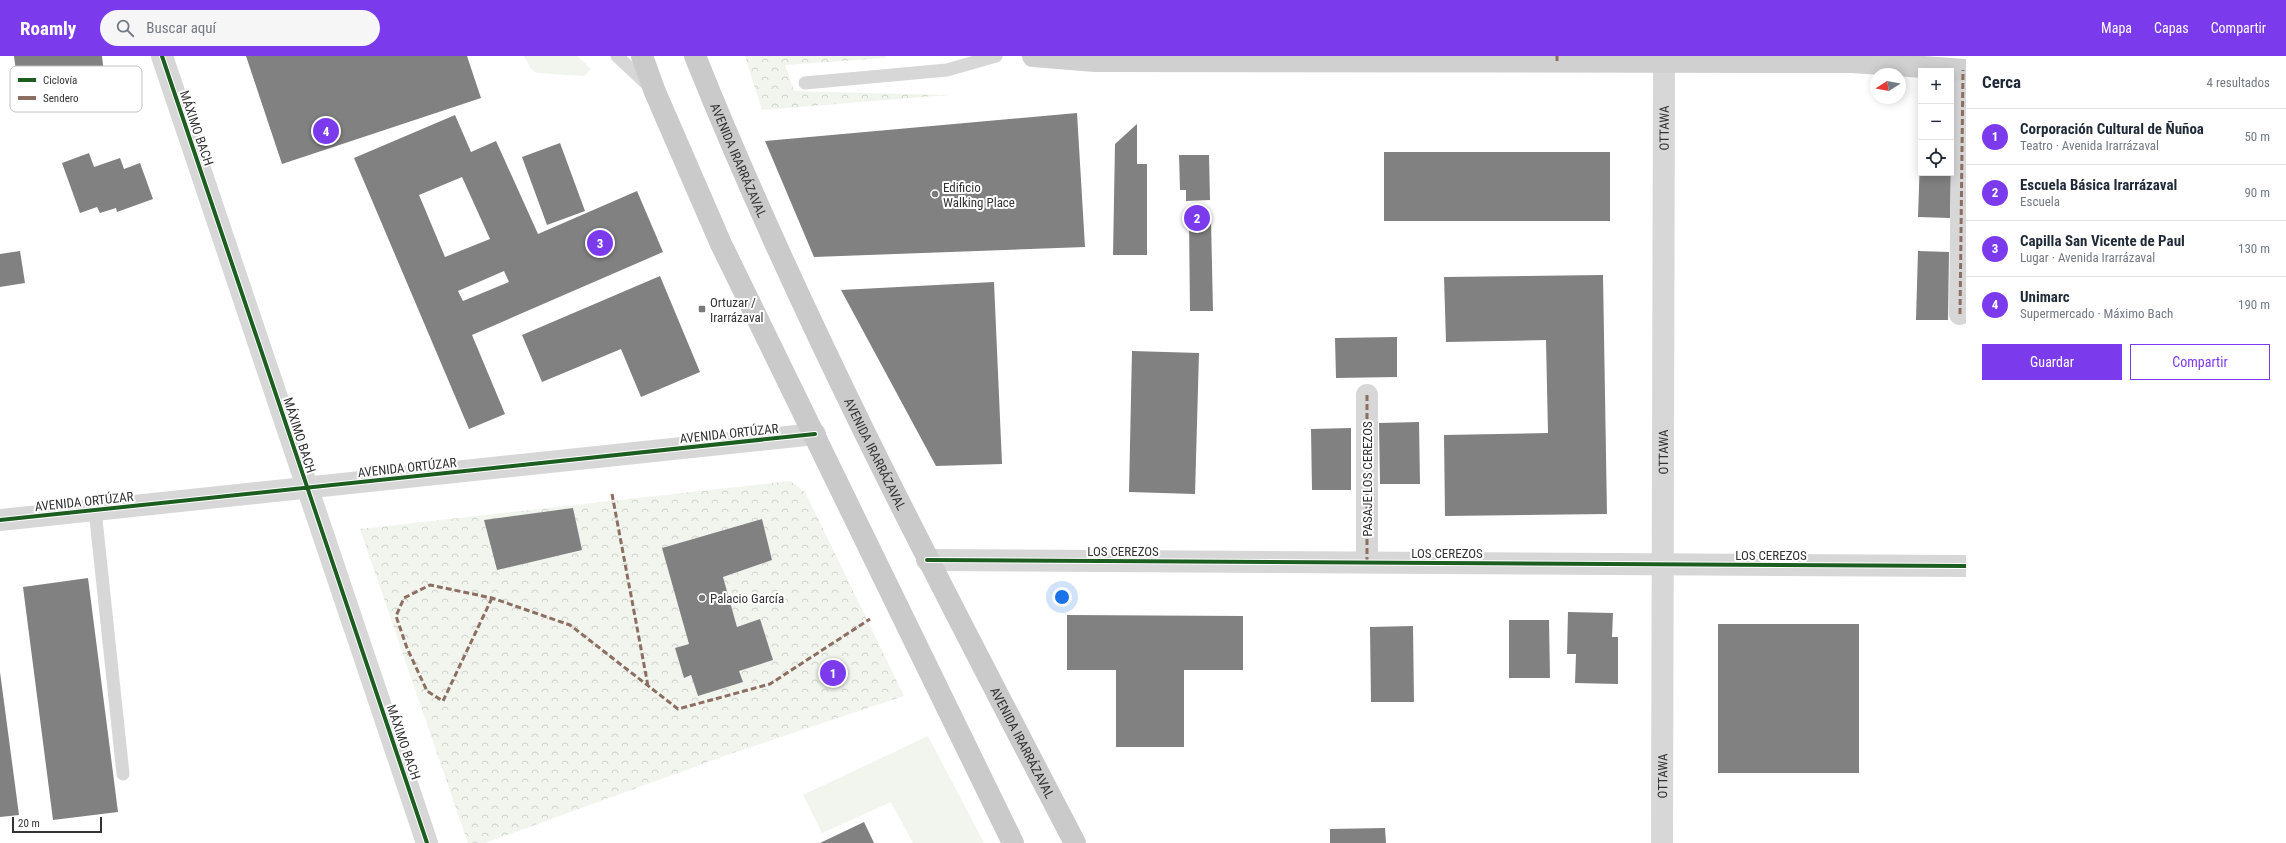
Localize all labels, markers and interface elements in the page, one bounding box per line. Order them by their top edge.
search box [100,10,380,46]
text: Roamly [20,17,76,40]
icon: search [114,17,136,39]
text: Buscar aquí [146,19,216,37]
text: Mapa [2101,20,2132,36]
text: Capas [2154,20,2189,36]
text: Compartir [2211,20,2266,36]
legend [10,66,142,112]
north arrow [1870,68,1906,104]
map controls [1918,68,1954,176]
button: + [1918,68,1954,104]
text: Cerca [1982,72,2021,92]
text: Ciclovía [43,74,77,87]
text: 4 resultados [2206,75,2270,90]
street label: MÁXIMO BACH [177,89,216,168]
text: Sendero [43,92,79,105]
street label: AVENIDA IRARRÁZAVAL [707,101,770,220]
button: − [1918,104,1954,140]
street label: OTTAWA [1657,105,1672,151]
pin: 4 [313,116,339,146]
text: Corporación Cultural de Ñuñoa [2020,120,2204,138]
text: 1 [1992,129,1998,144]
text: 50 m [2244,129,2270,144]
text: Teatro · Avenida Irarrázaval [2020,138,2159,153]
button: locate [1918,140,1954,176]
text: Escuela Básica Irarrázaval [2020,176,2177,194]
place label: Edificio Walking Place [943,180,1015,210]
text: 2 [1992,185,1998,200]
text: 90 m [2244,185,2270,200]
marker: Edificio Walking Place [930,189,940,199]
text: Escuela [2020,194,2060,209]
pin: 2 [1184,203,1210,233]
pin: 3 [587,228,613,258]
text: Capilla San Vicente de Paul [2020,232,2185,250]
text: 3 [1992,241,1998,256]
text: 130 m [2238,241,2270,256]
text: Lugar · Avenida Irarrázaval [2020,250,2155,265]
text: Unimarc [2020,288,2070,306]
place label: Ortuzar / Irarrázaval [710,295,764,325]
text: 4 [1992,297,1998,312]
text: 190 m [2238,297,2270,312]
marker: Ortuzar / Irarrázaval [697,304,707,314]
text: Supermercado · Máximo Bach [2020,306,2173,321]
button: Guardar [1982,344,2122,380]
button: Compartir [2130,344,2270,380]
street label: MÁXIMO BACH [280,396,319,475]
street label: AVENIDA IRARRÁZAVAL [841,396,909,513]
street label: AVENIDA ORTÚZAR [679,421,779,446]
street label: PASAJE LOS CEREZOS [1360,421,1375,537]
street label: OTTAWA [1656,429,1671,475]
street label: AVENIDA ORTÚZAR [357,455,457,480]
street label: AVENIDA ORTÚZAR [34,489,134,514]
street label: LOS CEREZOS [1087,544,1159,559]
street label: LOS CEREZOS [1411,546,1483,561]
street label: LOS CEREZOS [1735,548,1807,563]
your location [1052,587,1072,607]
place label: Palacio García [710,591,784,606]
marker: Palacio García [697,593,707,603]
pin: 1 [820,658,846,688]
street label: AVENIDA IRARRÁZAVAL [987,685,1057,801]
street label: MÁXIMO BACH [384,703,423,782]
street label: OTTAWA [1655,753,1670,799]
scale bar [12,815,102,834]
text: 20 m [18,817,40,830]

